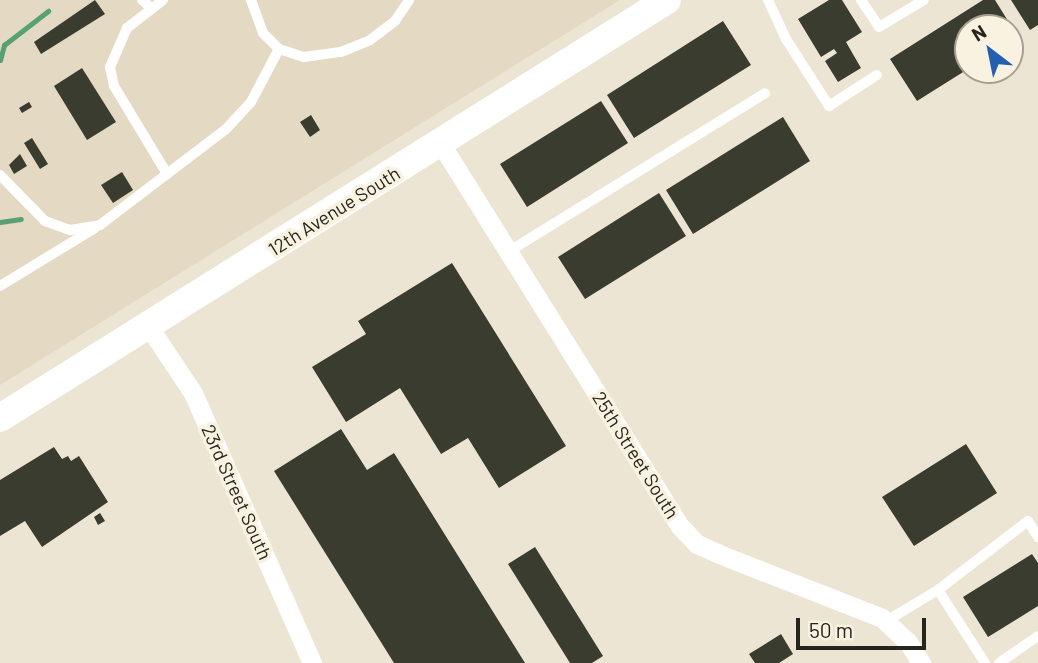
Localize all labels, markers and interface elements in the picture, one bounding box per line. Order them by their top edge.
north arrow [954,14,1024,84]
text: N [967,19,990,46]
street label: 12th Avenue South [264,161,404,261]
street label: 25th Street South [588,387,684,523]
street label: 23rd Street South [197,421,277,563]
scale bar [800,604,930,648]
text: 50 m [809,617,853,642]

